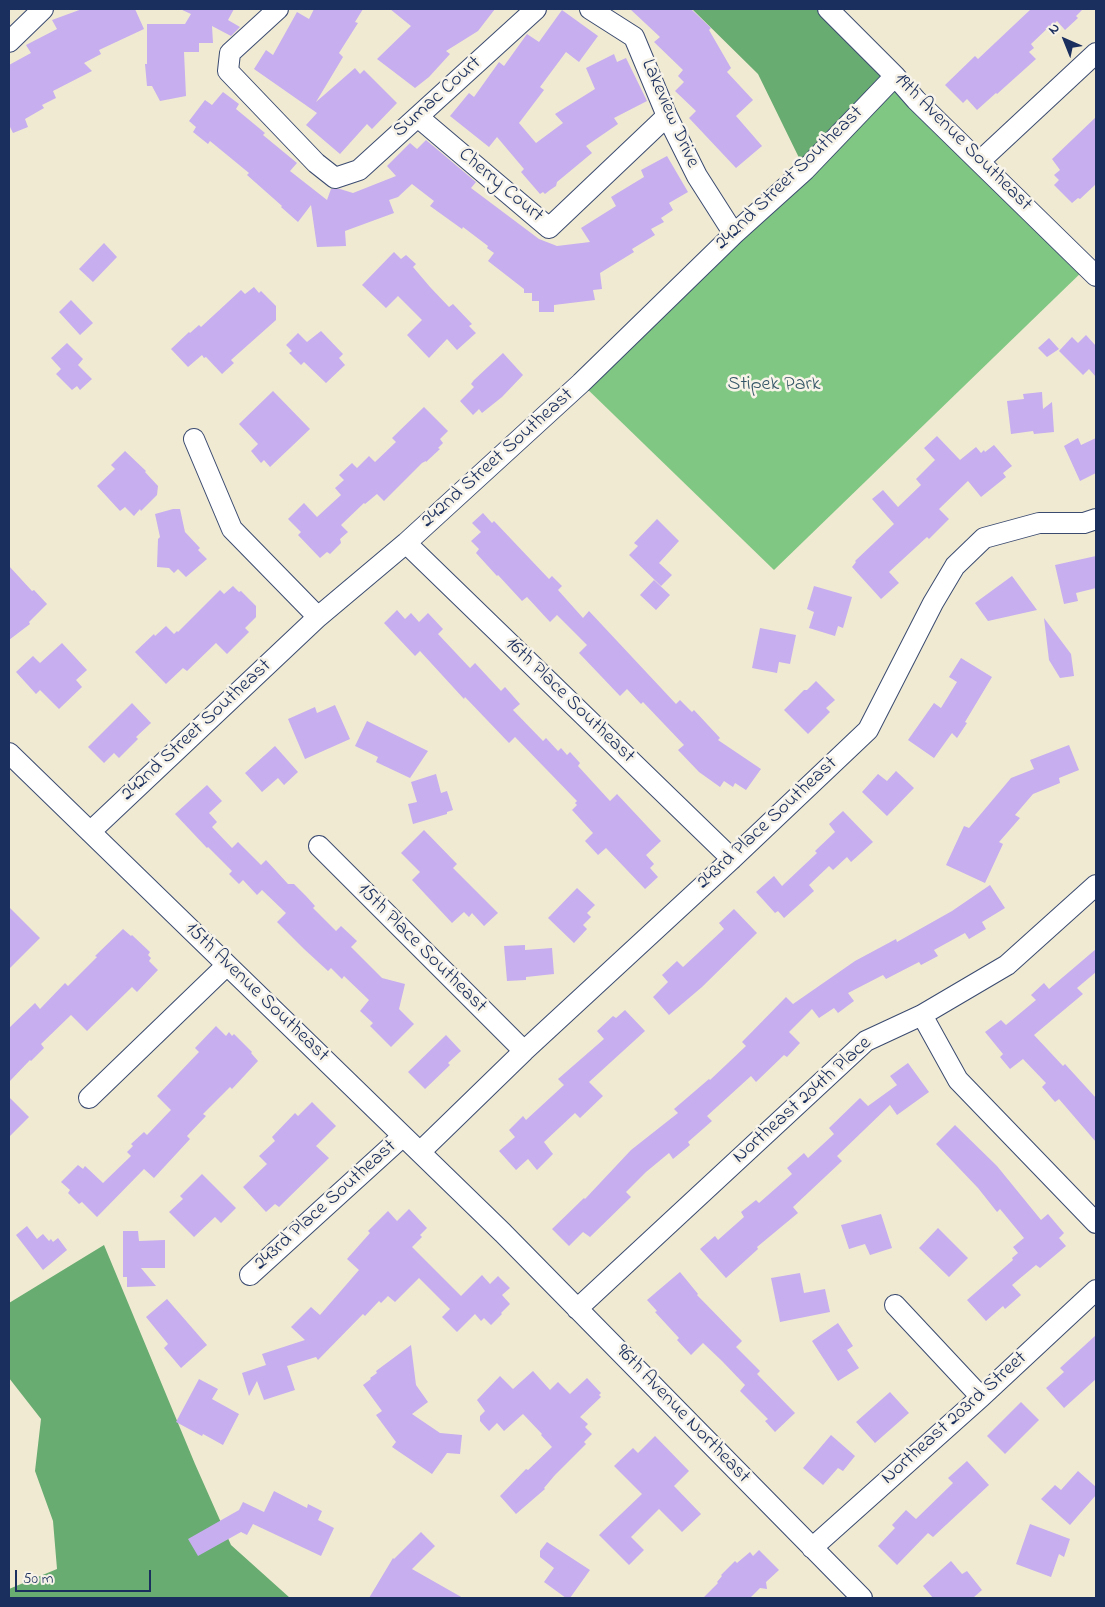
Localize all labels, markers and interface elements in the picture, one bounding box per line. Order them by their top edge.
north arrow [1040,15,1090,65]
text: N [1044,18,1065,40]
street label: Sumac Court [389,52,487,144]
street label: Lakeview Drive [634,56,704,172]
street label: 19th Avenue Southeast [888,69,1036,217]
street label: 242nd Street Southeast [711,102,869,256]
street label: Cherry Court [453,143,547,229]
park label: Stipek Park [728,374,820,398]
street label: 242nd Street Southeast [417,384,579,534]
street label: 16th Place Southeast [499,633,639,769]
street label: 242nd Street Southeast [117,655,277,807]
street label: 243rd Place Southeast [693,753,843,895]
street label: 15th Place Southeast [351,879,491,1019]
street label: 15th Avenue Southeast [179,918,333,1068]
street label: Northeast 204th Place [729,1032,877,1170]
street label: 243rd Place Southeast [250,1136,402,1276]
street label: 96th Avenue Northeast [610,1341,754,1489]
street label: Northeast 203rd Street [877,1347,1033,1491]
scale bar [18,1560,154,1592]
text: 50 m [23,1568,53,1590]

